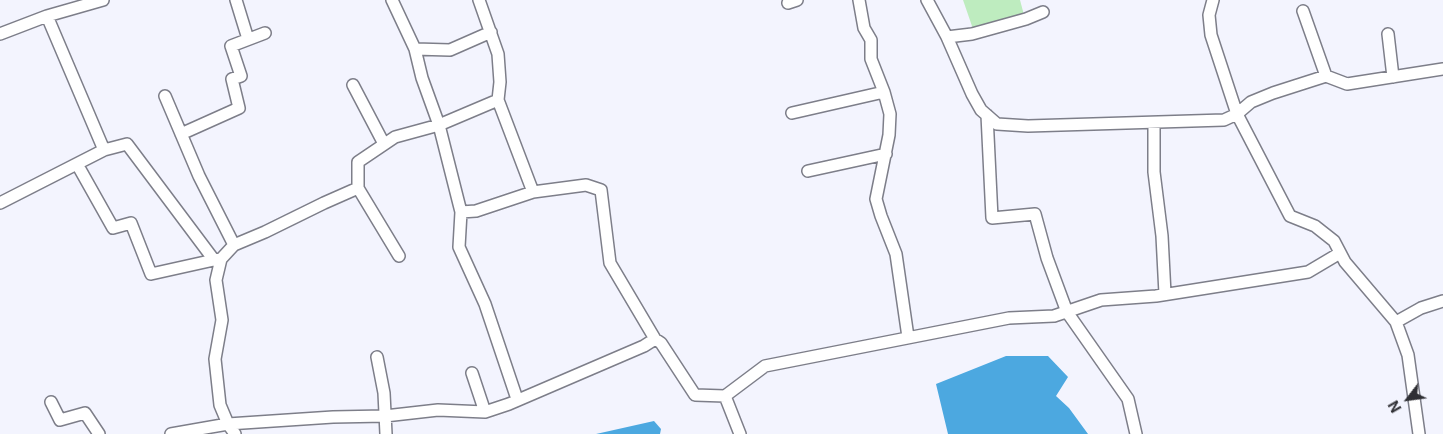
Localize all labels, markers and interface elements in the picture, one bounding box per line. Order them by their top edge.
north arrow [1383,374,1433,424]
text: N [1385,398,1405,416]

